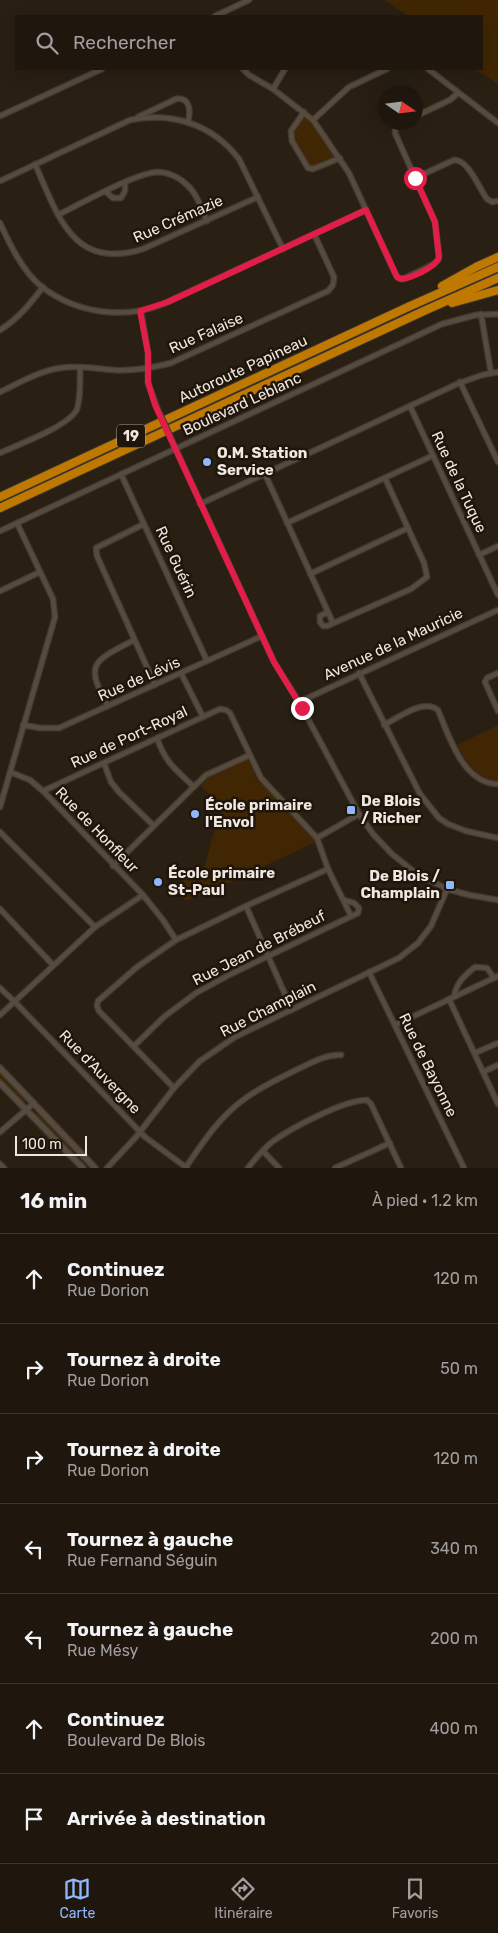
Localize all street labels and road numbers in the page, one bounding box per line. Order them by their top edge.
street label: Rue Crémazie [130,191,226,247]
street label: Rue Falaise [166,309,246,357]
street label: Autoroute Papineau [176,331,310,407]
street label: Boulevard Leblanc [180,369,304,439]
road number: 19 [117,424,145,448]
street label: Rue de la Tuque [428,428,490,536]
street label: Rue Guérin [152,523,200,601]
street label: Avenue de la Mauricie [320,604,466,684]
street label: Rue de Lévis [95,653,183,705]
street label: Rue de Port-Royal [68,702,190,772]
street label: Rue de Honfleur [52,783,143,877]
street label: Rue Jean de Brébeuf [189,907,329,989]
street label: Rue Champlain [217,977,319,1041]
street label: Rue de Bayonne [395,1010,461,1120]
street label: Rue d'Auvergne [55,1026,145,1118]

